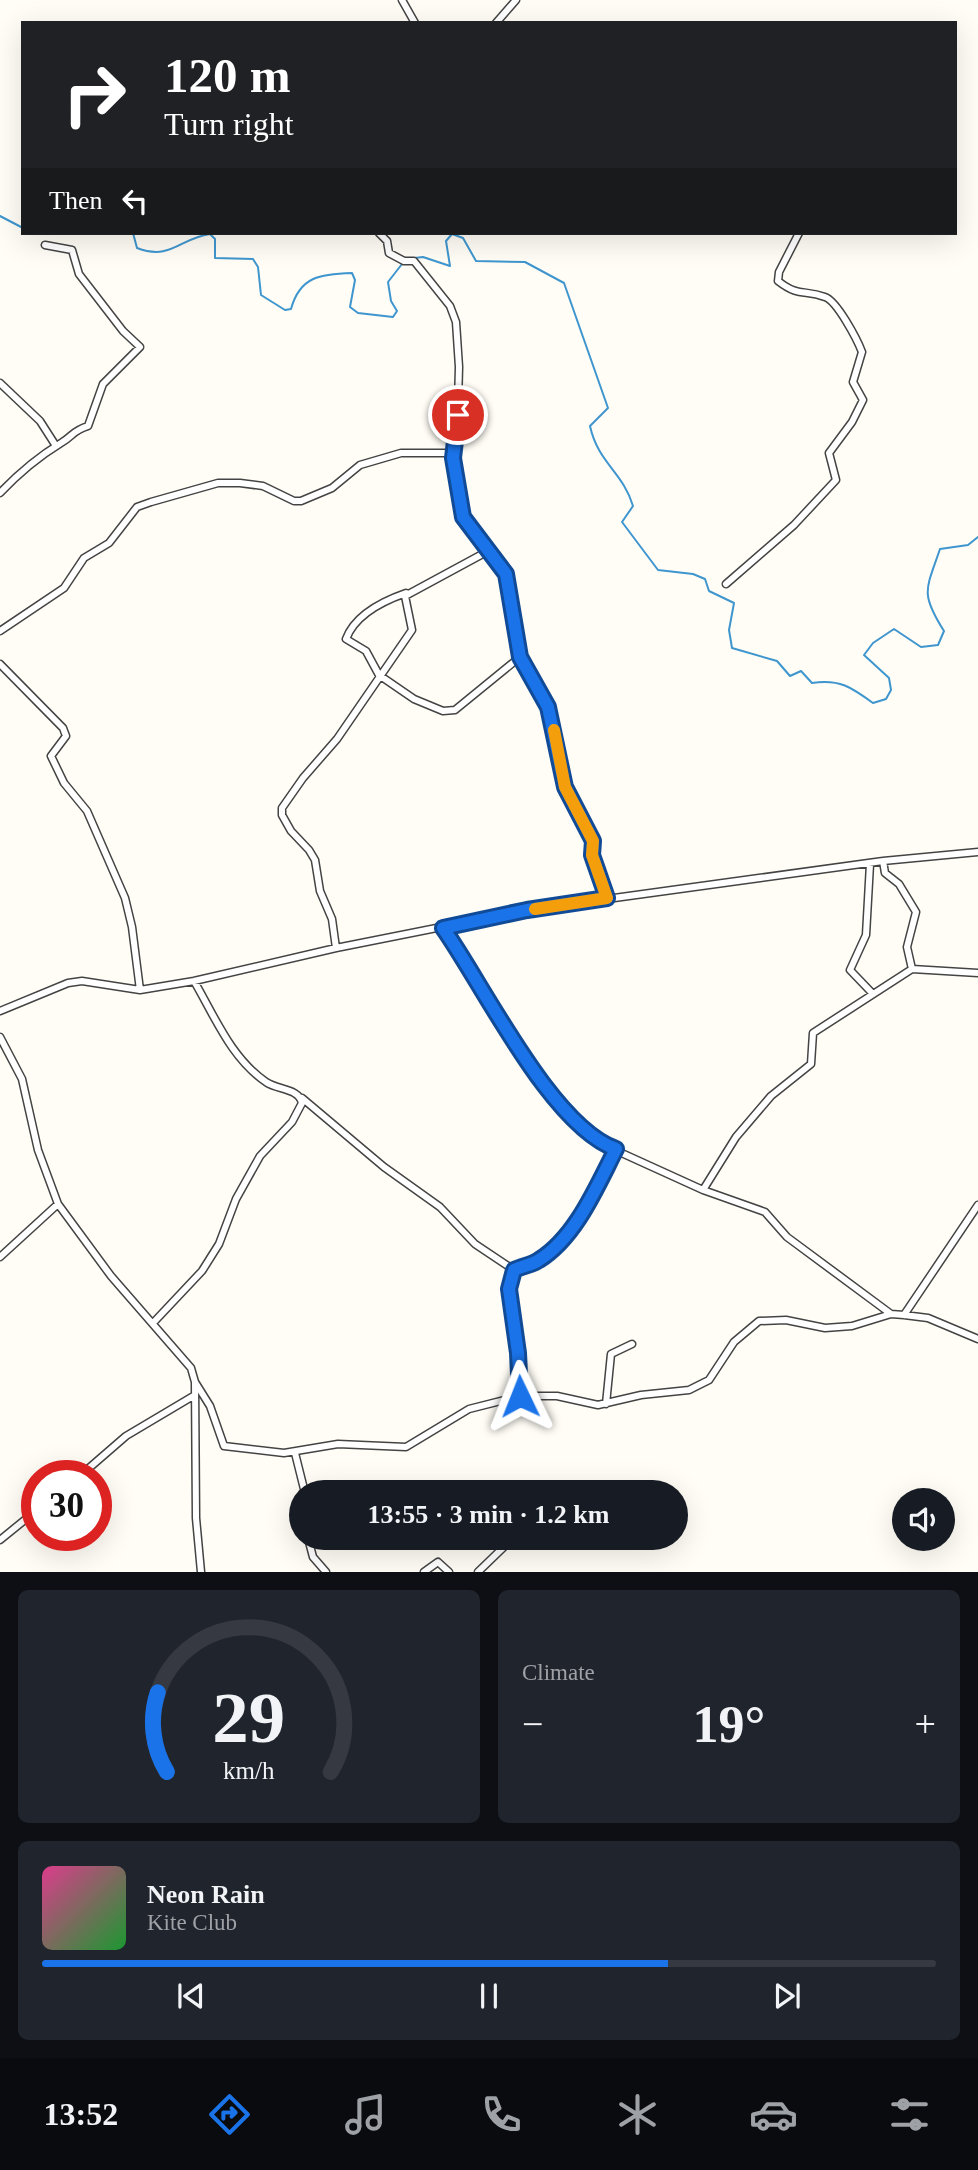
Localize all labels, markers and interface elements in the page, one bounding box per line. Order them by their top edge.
text: 120 m [164,48,291,103]
icon: right [49,49,140,140]
text: Turn right [164,106,294,142]
icon: left [116,182,154,220]
text: Then [49,186,102,215]
pin [428,385,488,445]
icon: arrive [439,396,477,434]
position arrow [483,1359,557,1433]
speed limit sign: 30 [21,1460,112,1551]
map controls [892,1488,955,1551]
button: sound [892,1488,955,1551]
text: 13:55 · 3 min · 1.2 km [368,1500,609,1529]
text: Climate [522,1660,595,1685]
text: 29 [213,1678,285,1759]
text: 19° [693,1696,765,1753]
text: − [522,1703,543,1745]
text: + [915,1703,936,1745]
text: km/h [223,1757,275,1784]
text: Neon Rain [147,1880,265,1909]
text: Kite Club [147,1910,237,1935]
icon: previous [172,1977,210,2015]
icon: pause [470,1977,508,2015]
icon: next [768,1977,806,2015]
icon: directions [205,2090,254,2139]
icon: music [341,2090,390,2139]
icon: phone [477,2090,526,2139]
icon: climate [613,2090,662,2139]
icon: car [749,2090,798,2139]
icon: filters [885,2090,934,2139]
text: 13:52 [44,2096,118,2132]

